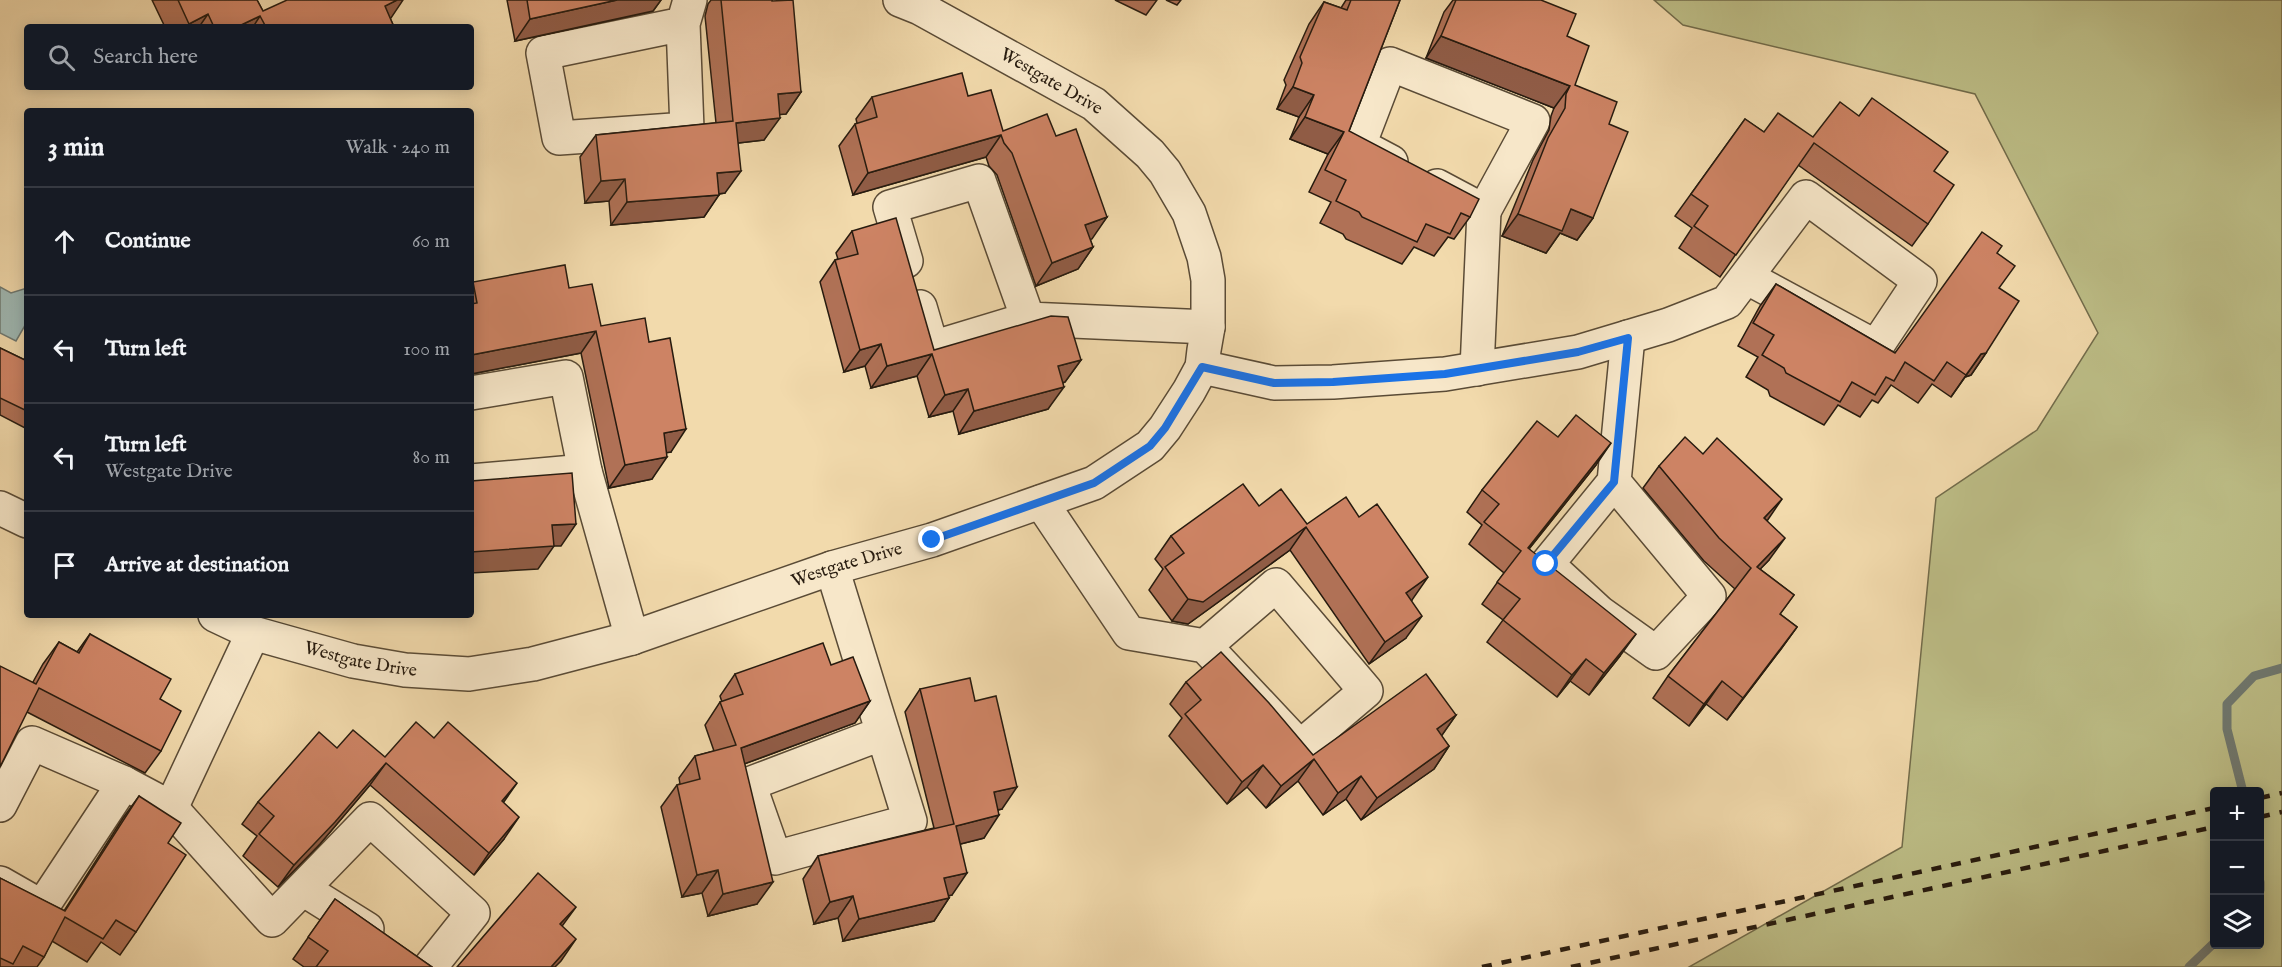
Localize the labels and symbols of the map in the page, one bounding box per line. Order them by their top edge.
street label: Westgate Drive [996,43,1106,121]
route end [918,526,944,552]
street label: Westgate Drive [788,537,905,593]
route start [1532,550,1558,576]
street label: Westgate Drive [301,636,417,682]

